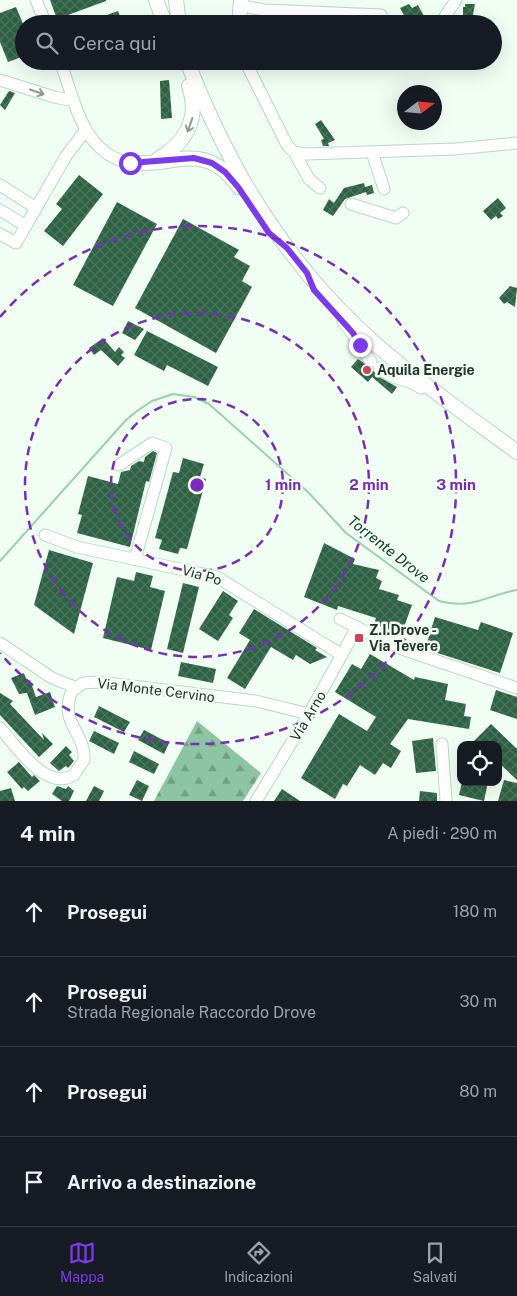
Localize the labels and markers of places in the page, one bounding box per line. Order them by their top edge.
place label: Aquila Energie [377,362,475,378]
marker: Aquila Energie [361,364,373,376]
centre of rings [188,476,206,494]
place label: Z.I.Drove - Via Tevere [369,622,438,654]
marker: Z.I.Drove - Via Tevere [353,632,365,644]

